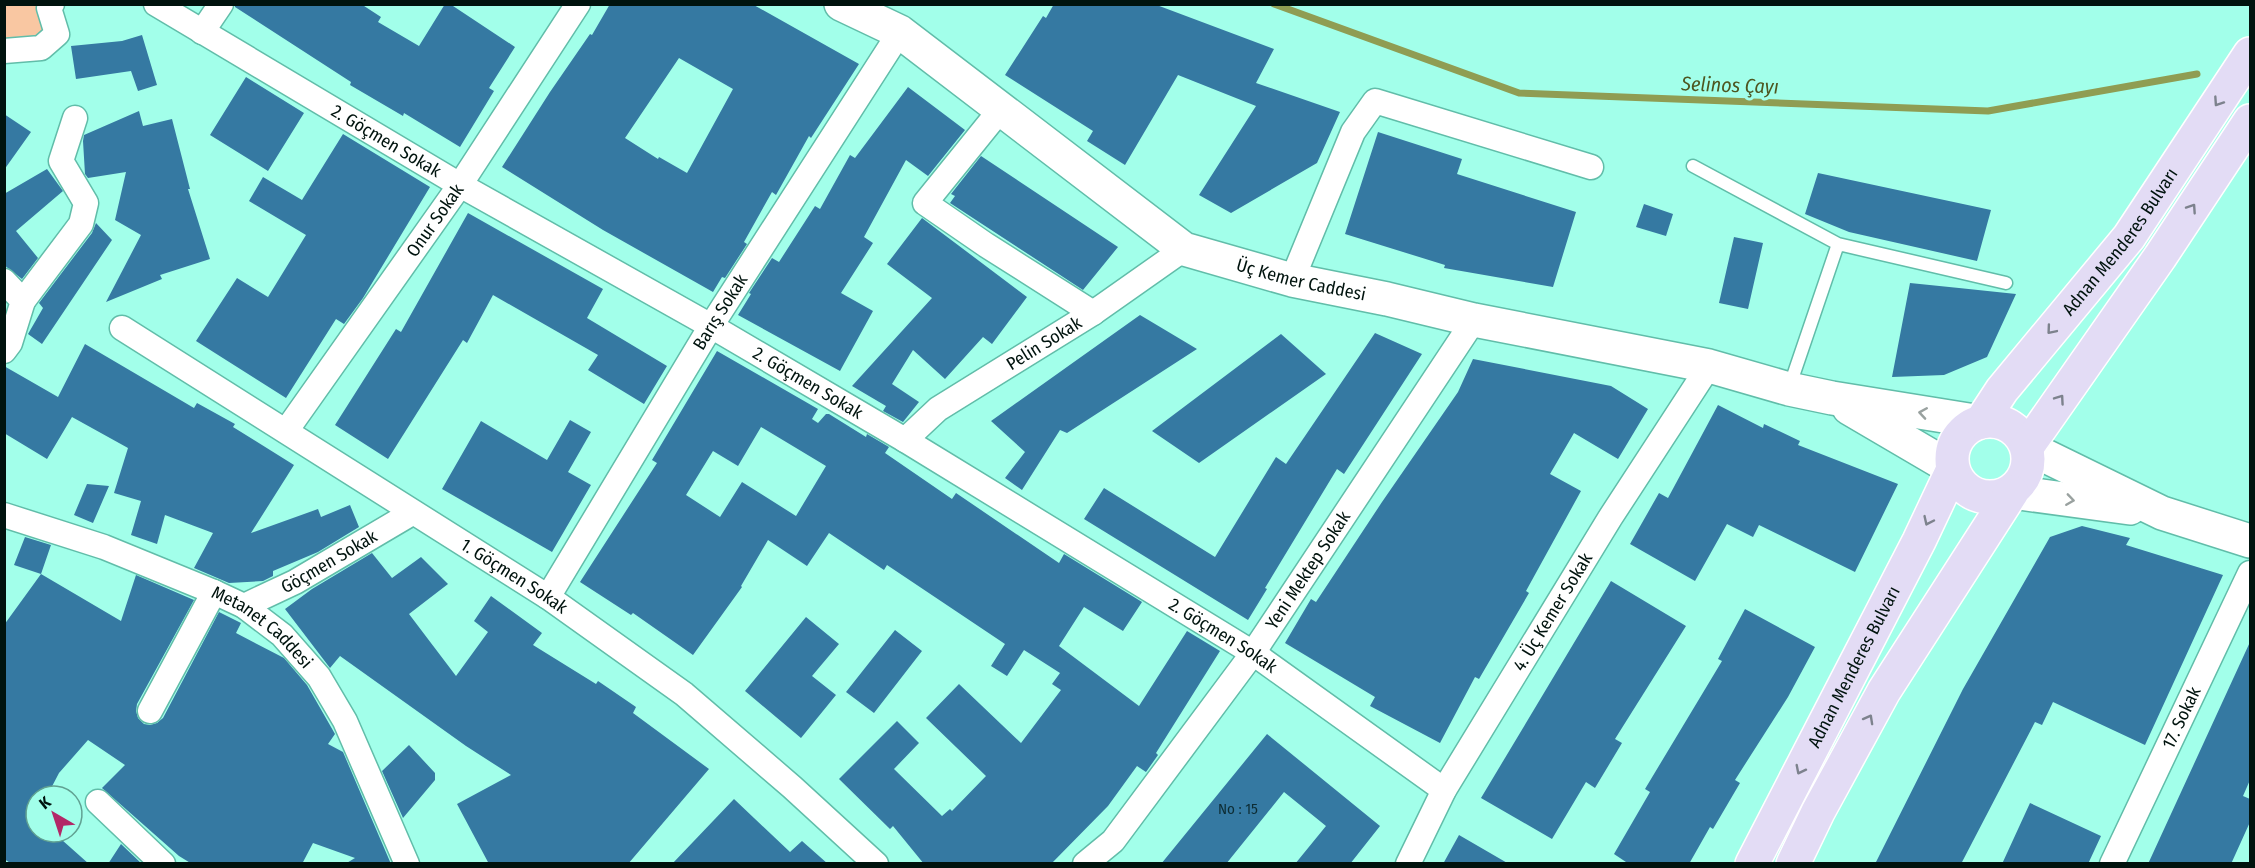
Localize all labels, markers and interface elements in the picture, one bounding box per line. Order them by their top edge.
water label: Selinos Çayı [1680,71,1779,99]
one-way arrow [2214,96,2225,107]
street label: 2. Göçmen Sokak [327,100,446,183]
street label: Adnan Menderes Bulvarı [2058,164,2182,320]
street label: Onur Sokak [402,179,469,261]
one-way arrow [2185,204,2196,215]
street label: Üç Kemer Caddesi [1234,254,1368,306]
street label: Barış Sokak [688,270,753,354]
street label: Pelin Sokak [1002,311,1086,375]
one-way arrow [2047,323,2058,334]
street label: 2. Göçmen Sokak [749,342,867,424]
one-way arrow [2053,394,2064,405]
one-way arrow [1919,407,1929,420]
one-way arrow [2065,493,2074,505]
street label: Yeni Mektep Sokak [1261,506,1355,633]
one-way arrow [1923,515,1935,526]
street label: Göçmen Sokak [277,525,382,598]
street label: 1. Göçmen Sokak [457,534,572,619]
street label: 4. Üç Kemer Sokak [1508,548,1597,675]
street label: Metanet Caddesi [208,581,317,673]
street label: Adnan Menderes Bulvarı [1803,582,1905,751]
street label: 2. Göçmen Sokak [1165,593,1282,678]
street label: 17. Sokak [2157,682,2206,752]
one-way arrow [1862,714,1873,725]
one-way arrow [1796,763,1807,774]
north arrow [24,784,84,844]
text: K [35,792,55,813]
house number: No : 15 [1218,800,1258,818]

